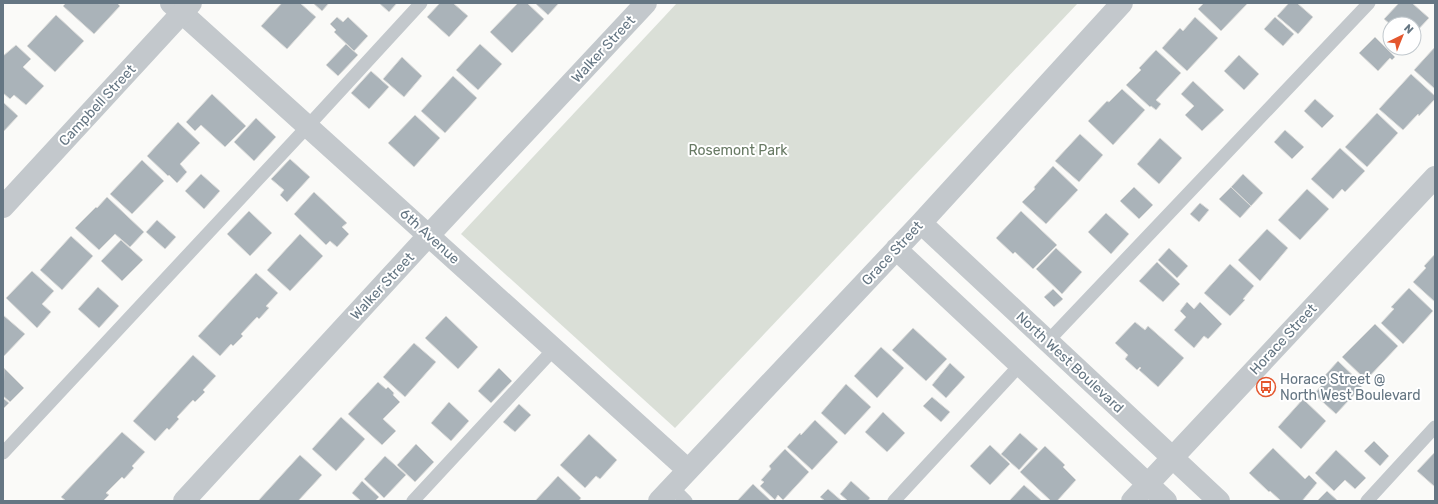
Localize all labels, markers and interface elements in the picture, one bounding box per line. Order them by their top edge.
street label: Walker Street [568,12,639,86]
north arrow [1382,16,1422,56]
text: N [1401,22,1416,37]
street label: Campbell Street [55,61,140,149]
park label: Rosemont Park [689,142,788,159]
street label: 6th Avenue [396,205,463,268]
street label: Grace Street [858,217,927,289]
street label: Walker Street [347,249,418,323]
street label: Horace Street [1246,300,1321,378]
street label: North West Boulevard [1012,308,1127,417]
place label: Horace Street @ North West Boulevard [1280,371,1421,404]
bus stop icon: Horace Street @ North West Boulevard [1255,376,1277,398]

